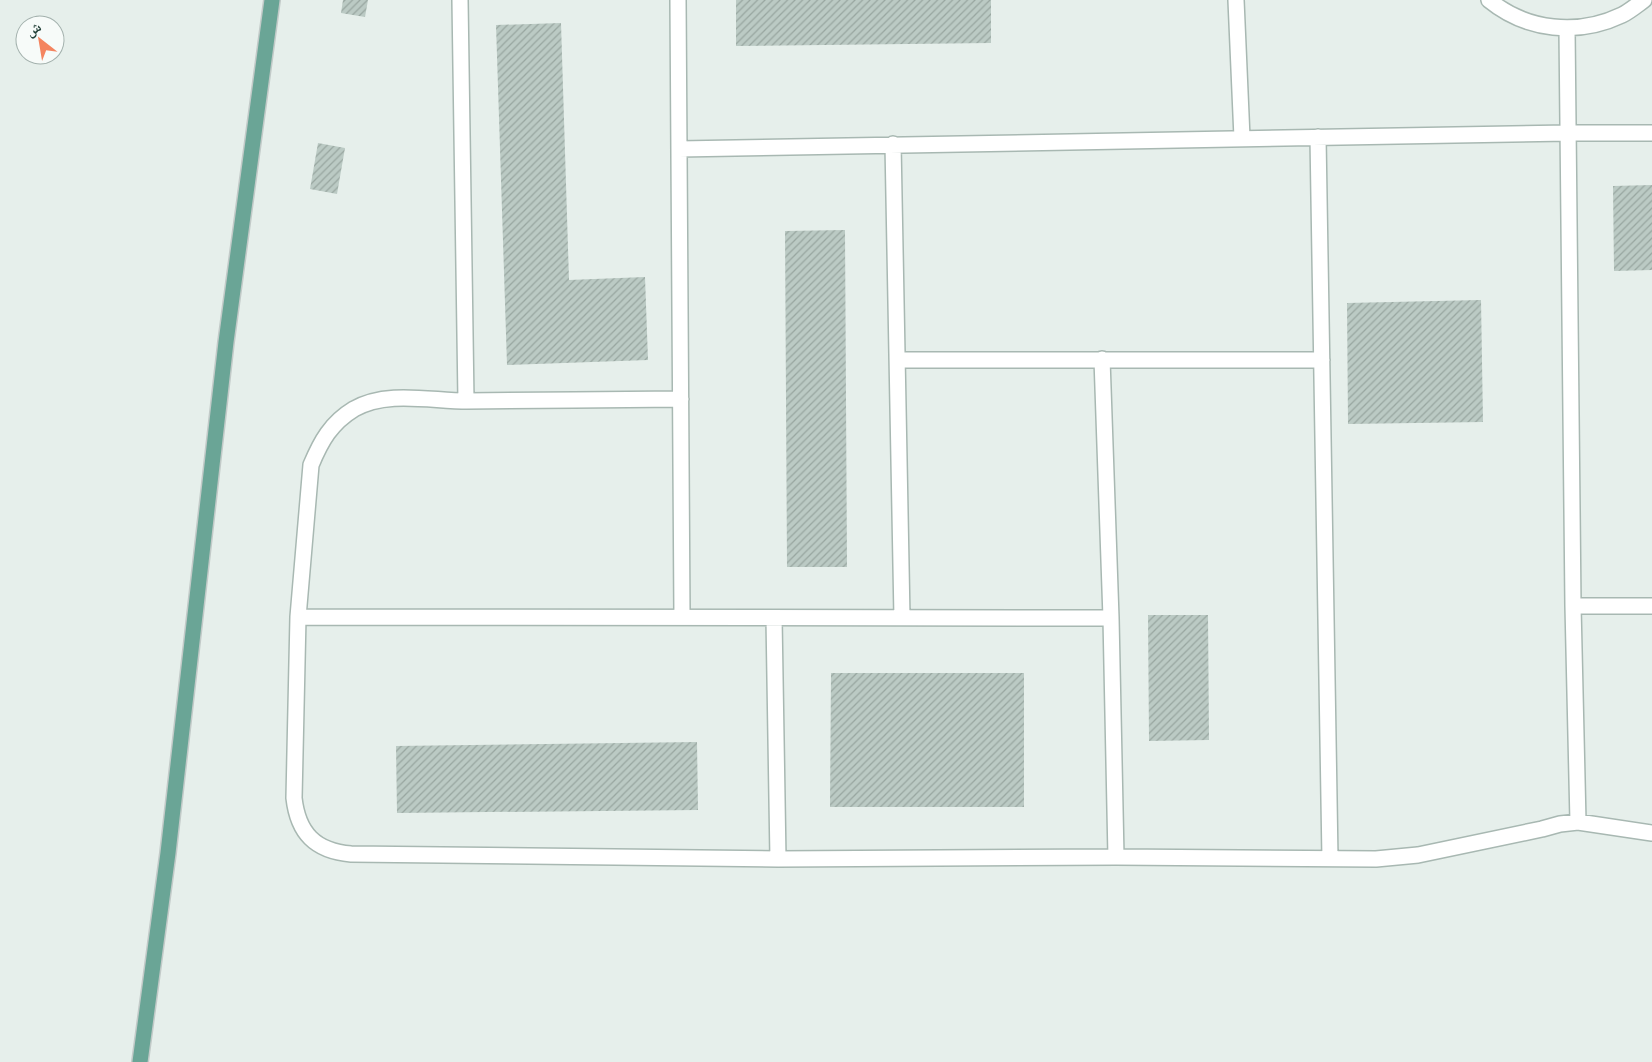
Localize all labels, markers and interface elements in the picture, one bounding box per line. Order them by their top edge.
north arrow [15,15,65,65]
text: ش [22,17,44,40]

